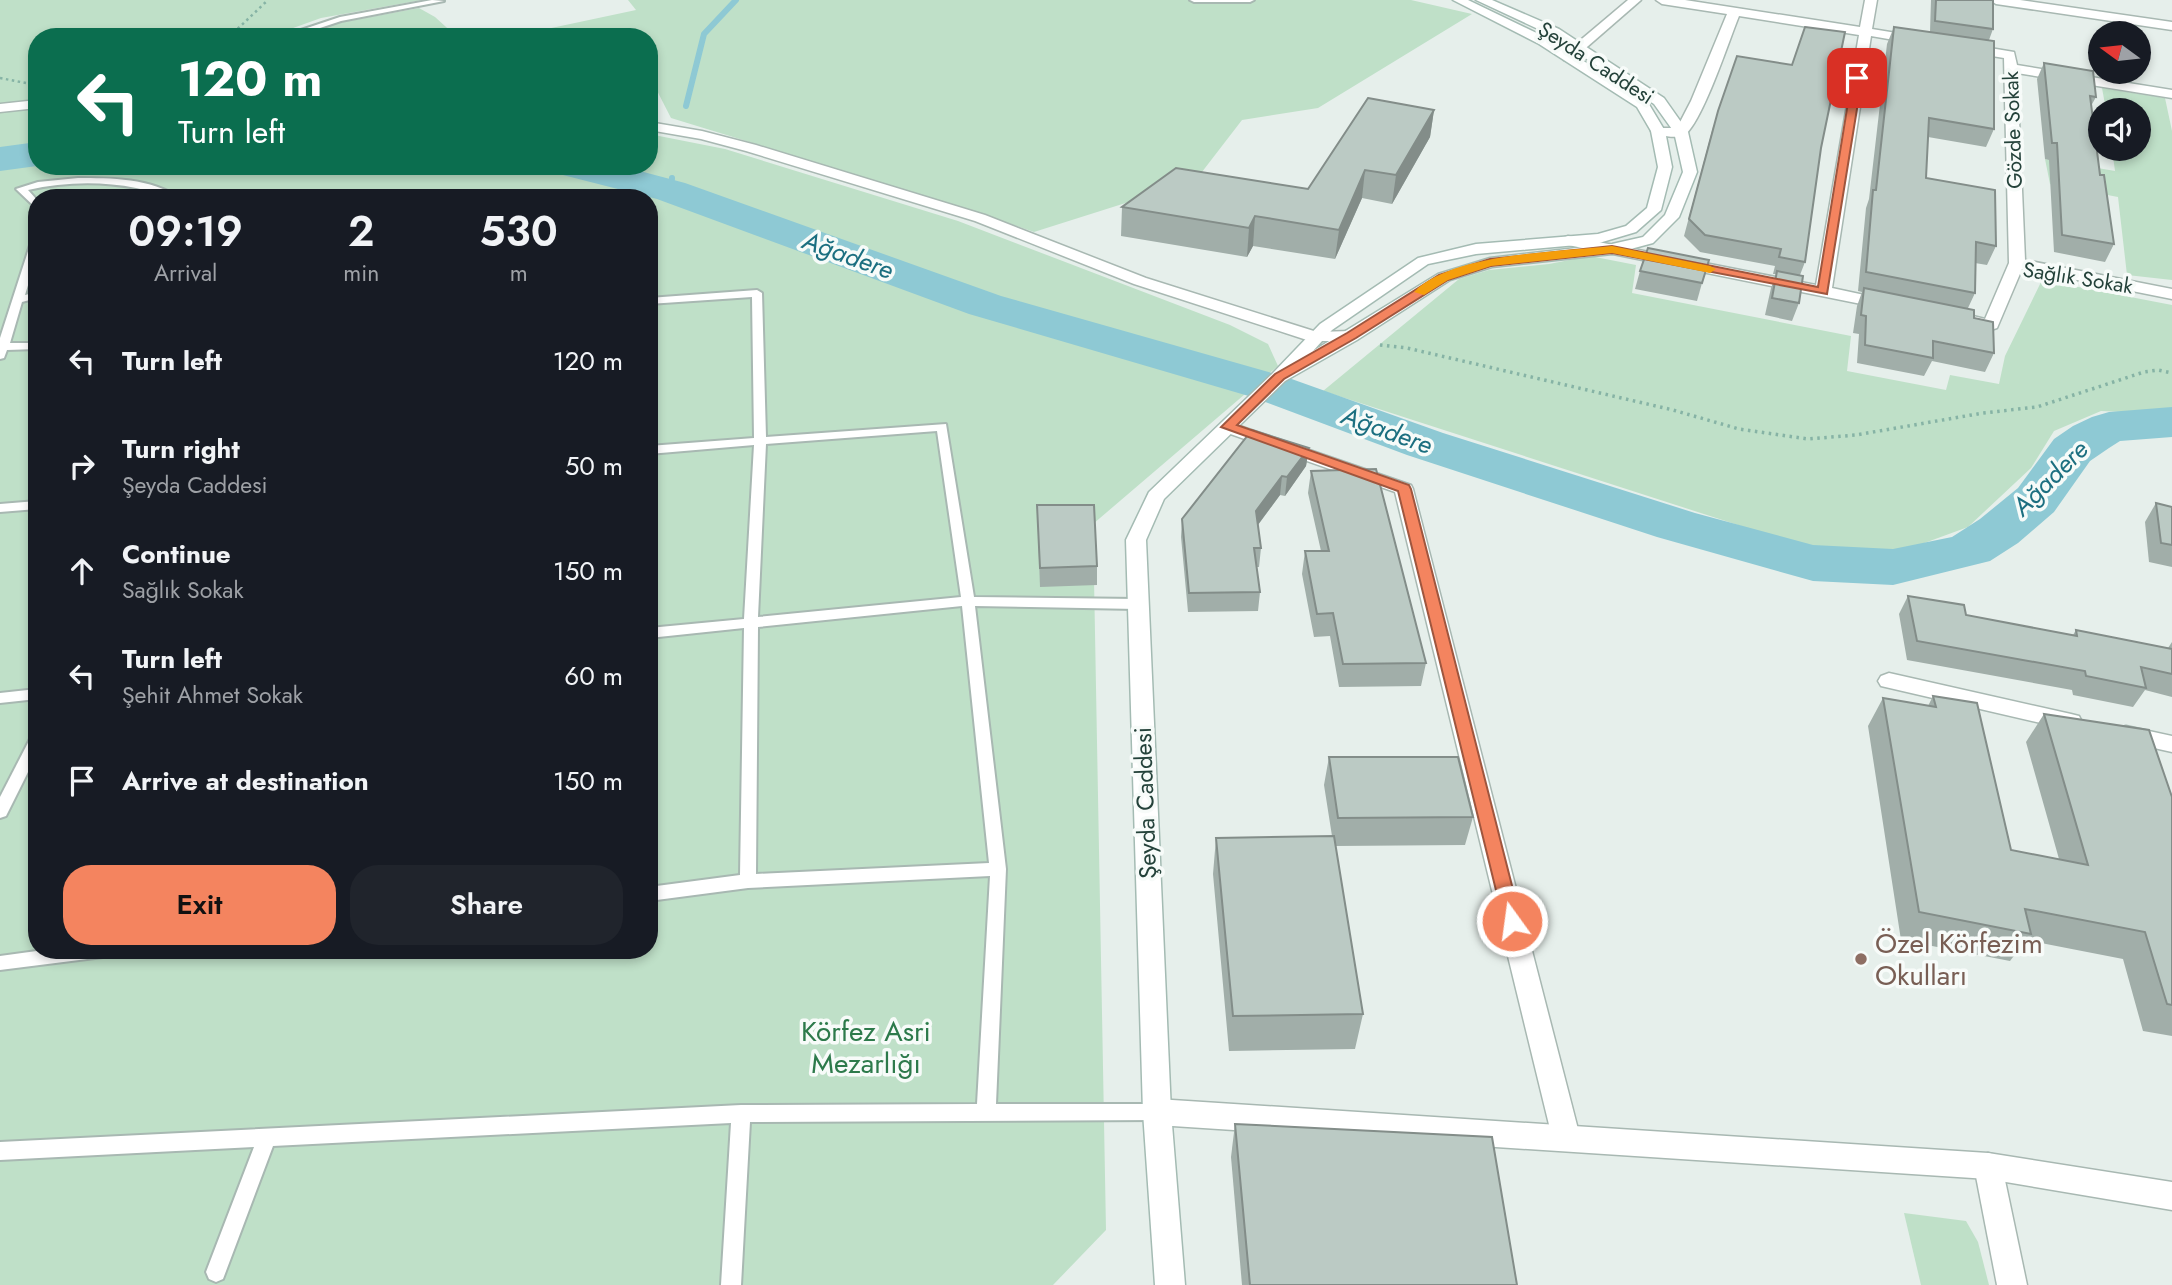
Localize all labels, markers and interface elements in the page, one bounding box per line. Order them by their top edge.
street label: Şeyda Caddesi [1532,14,1660,112]
north arrow [2088,21,2151,84]
map controls [2088,21,2151,161]
text: 120 m [178,44,322,114]
pin [1827,48,1887,108]
icon: left [63,56,154,147]
icon: arrive [1838,59,1876,97]
street label: Gözde Sokak [1996,70,2030,189]
button: sound [2088,98,2151,161]
text: Turn left [178,109,285,155]
text: 09:19 [128,201,243,262]
text: 2 [348,201,374,262]
text: 530 [480,201,558,262]
water label: Ağadere [796,221,899,289]
street label: Sağlık Sokak [2021,255,2136,302]
text: Arrival [154,256,217,290]
text: min [343,256,379,290]
text: m [510,256,528,290]
icon: left [63,342,101,380]
text: Turn left [122,342,222,380]
text: 120 m [553,342,623,380]
water label: Ağadere [1335,396,1438,464]
text: Turn right [122,430,240,468]
water label: Ağadere [2003,431,2097,525]
icon: right [63,447,101,485]
text: 50 m [565,447,623,485]
text: Şeyda Caddesi [122,468,267,502]
text: Continue [122,535,231,573]
icon: ahead [63,552,101,590]
text: 150 m [553,552,623,590]
text: Sağlık Sokak [122,573,244,607]
text: Turn left [122,640,222,678]
icon: left [63,657,101,695]
text: 60 m [564,657,623,695]
text: Şehit Ahmet Sokak [122,678,303,712]
street label: Şeyda Caddesi [1125,727,1165,879]
icon: arrive [63,762,101,800]
text: Arrive at destination [122,762,369,800]
text: 150 m [553,762,623,800]
button: Exit [63,865,336,945]
button: Share [350,865,623,945]
position arrow [1475,884,1549,958]
place label: Özel Körfezim Okulları [1875,923,2043,996]
marker: Özel Körfezim Okulları [1853,951,1869,967]
park label: Körfez Asri Mezarlığı [801,1011,931,1084]

